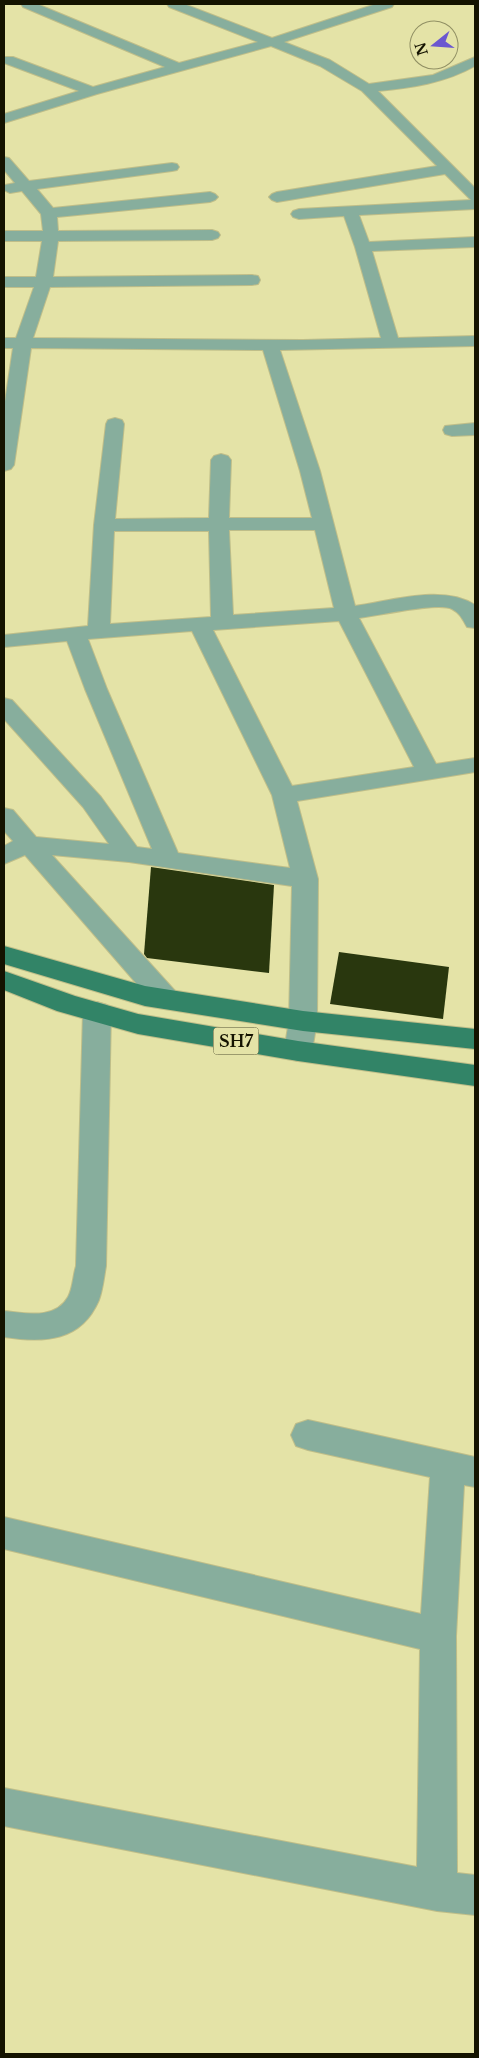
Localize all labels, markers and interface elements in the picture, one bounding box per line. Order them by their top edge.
north arrow [409,20,459,70]
text: N [411,40,432,58]
road number: SH7 [214,1028,258,1054]

